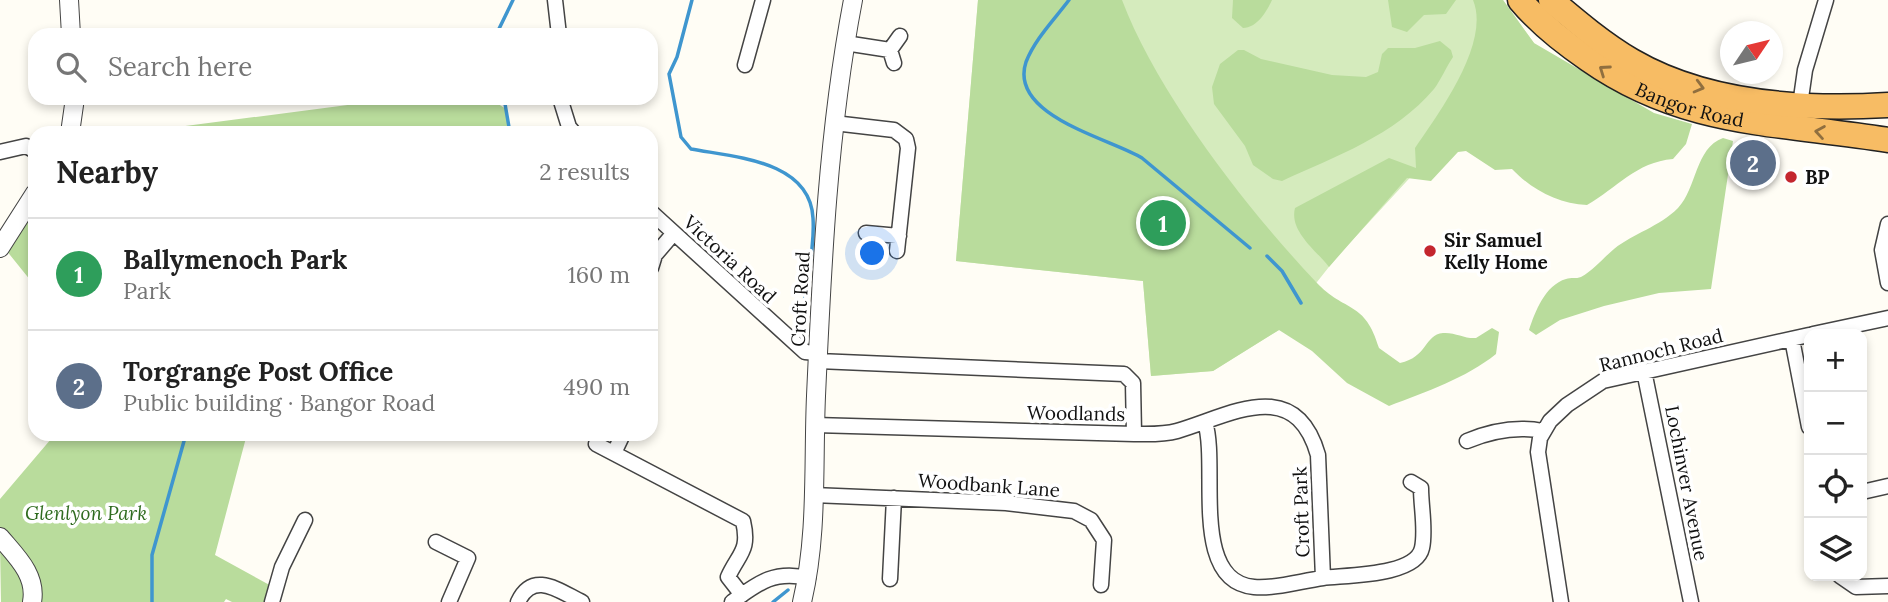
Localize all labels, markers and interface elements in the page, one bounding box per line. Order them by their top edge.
north arrow [1720,21,1783,84]
search box [28,28,658,105]
icon: search [52,48,90,86]
text: Search here [108,50,252,83]
one-way arrow [1599,66,1612,78]
street label: Bangor Road [1632,77,1746,132]
one-way arrow [1693,79,1705,93]
one-way arrow [1814,125,1826,140]
pin: 2 [1730,137,1776,189]
text: Nearby [56,153,158,191]
text: 2 results [539,157,630,186]
place label: BP [1805,165,1830,189]
marker: BP [1783,169,1799,185]
pin: 1 [1140,197,1186,249]
street label: Victoria Road [678,209,781,308]
place label: Sir Samuel Kelly Home [1444,228,1548,274]
your location [855,236,889,270]
text: Ballymenoch Park [123,243,347,276]
marker: Sir Samuel Kelly Home [1422,243,1438,259]
street label: Croft Road [786,251,814,347]
text: 1 [74,260,84,289]
text: 160 m [567,260,630,289]
text: Park [123,276,171,305]
street label: Rannoch Road [1597,323,1725,377]
map controls [1804,329,1867,581]
button: + [1804,329,1867,392]
text: Torgrange Post Office [123,355,393,388]
text: 2 [73,372,85,401]
text: 490 m [563,372,630,401]
text: Public building · Bangor Road [123,388,435,417]
button: − [1804,392,1867,455]
street label: Woodlands [1027,400,1126,426]
street label: Lochinver Avenue [1660,403,1714,563]
button: locate [1804,455,1867,518]
street label: Croft Park [1287,465,1315,558]
street label: Woodbank Lane [917,468,1061,502]
park label: Glenlyon Park [25,501,147,525]
button: layers [1804,518,1867,581]

